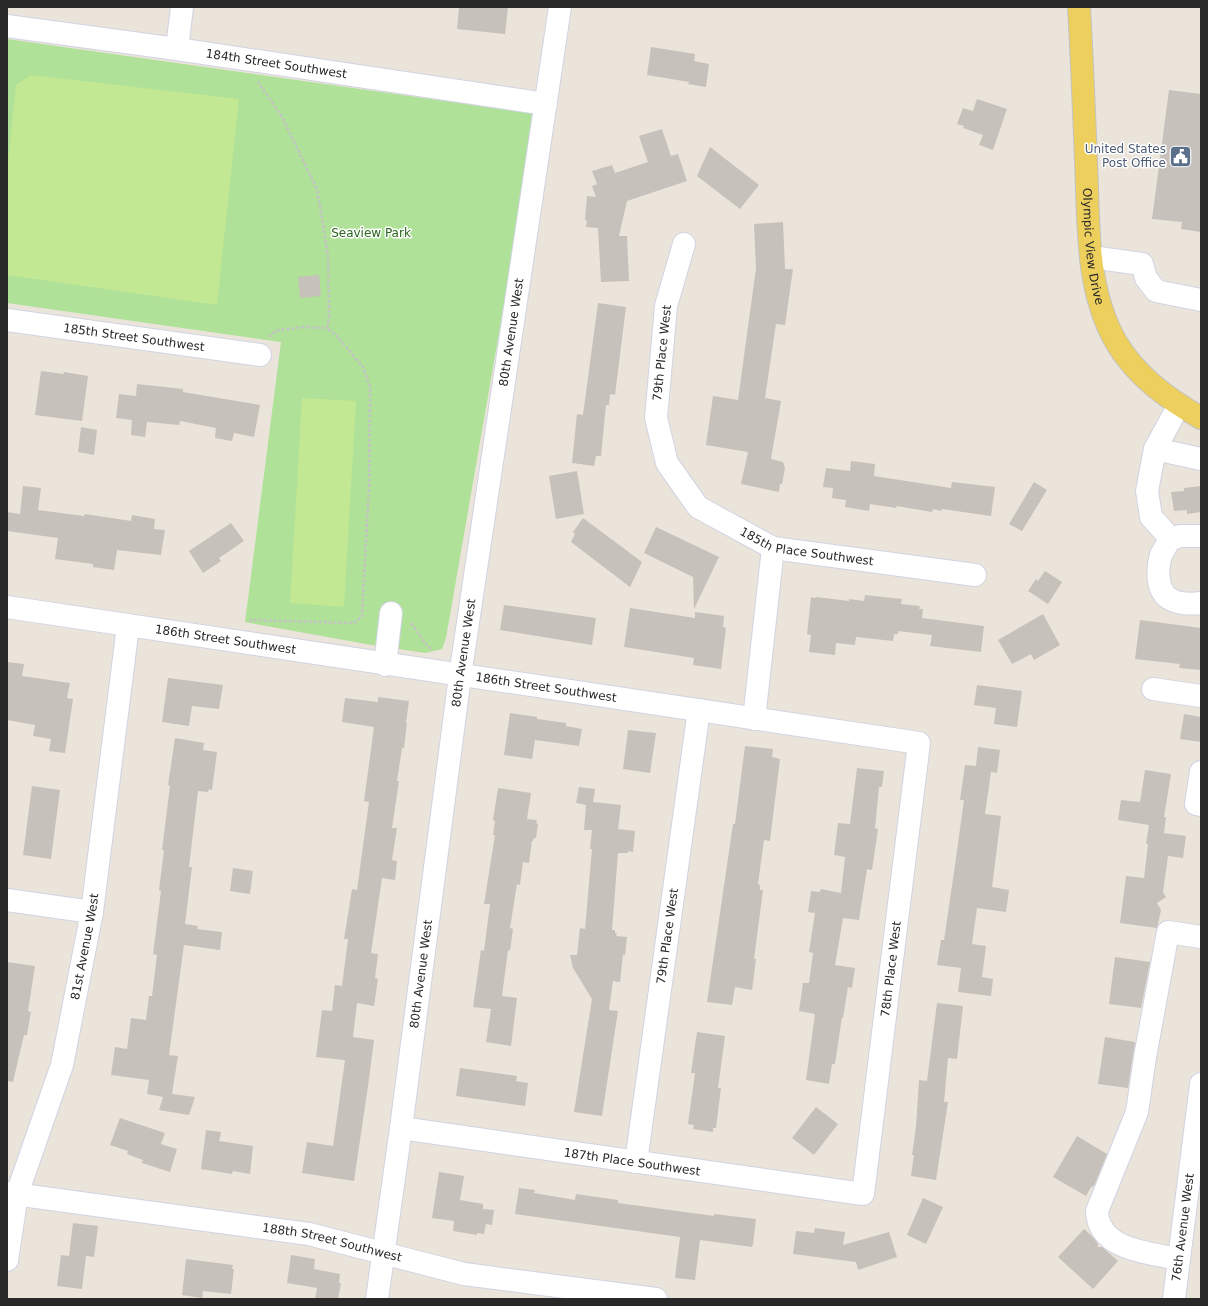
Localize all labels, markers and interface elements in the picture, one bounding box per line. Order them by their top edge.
street label: 184th Street Southwest [205,46,348,81]
place label: United States Post Office [1085,142,1166,170]
public building icon: United States Post Office [1168,143,1194,169]
street label: Olympic View Drive [1080,188,1107,306]
park label: Seaview Park [331,226,411,240]
street label: 80th Avenue West [496,277,526,387]
street label: 79th Place West [650,304,674,402]
street label: 185th Street Southwest [62,321,206,354]
street label: 185th Place Southwest [738,524,875,568]
street label: 80th Avenue West [449,597,479,708]
street label: 186th Street Southwest [154,622,297,657]
street label: 186th Street Southwest [475,670,618,705]
street label: 79th Place West [654,887,681,985]
street label: 81st Avenue West [68,892,101,1001]
street label: 80th Avenue West [407,919,435,1029]
street label: 78th Place West [878,920,904,1018]
street label: 187th Place Southwest [563,1145,701,1179]
street label: 76th Avenue West [1169,1172,1197,1283]
street label: 188th Street Southwest [261,1221,403,1265]

